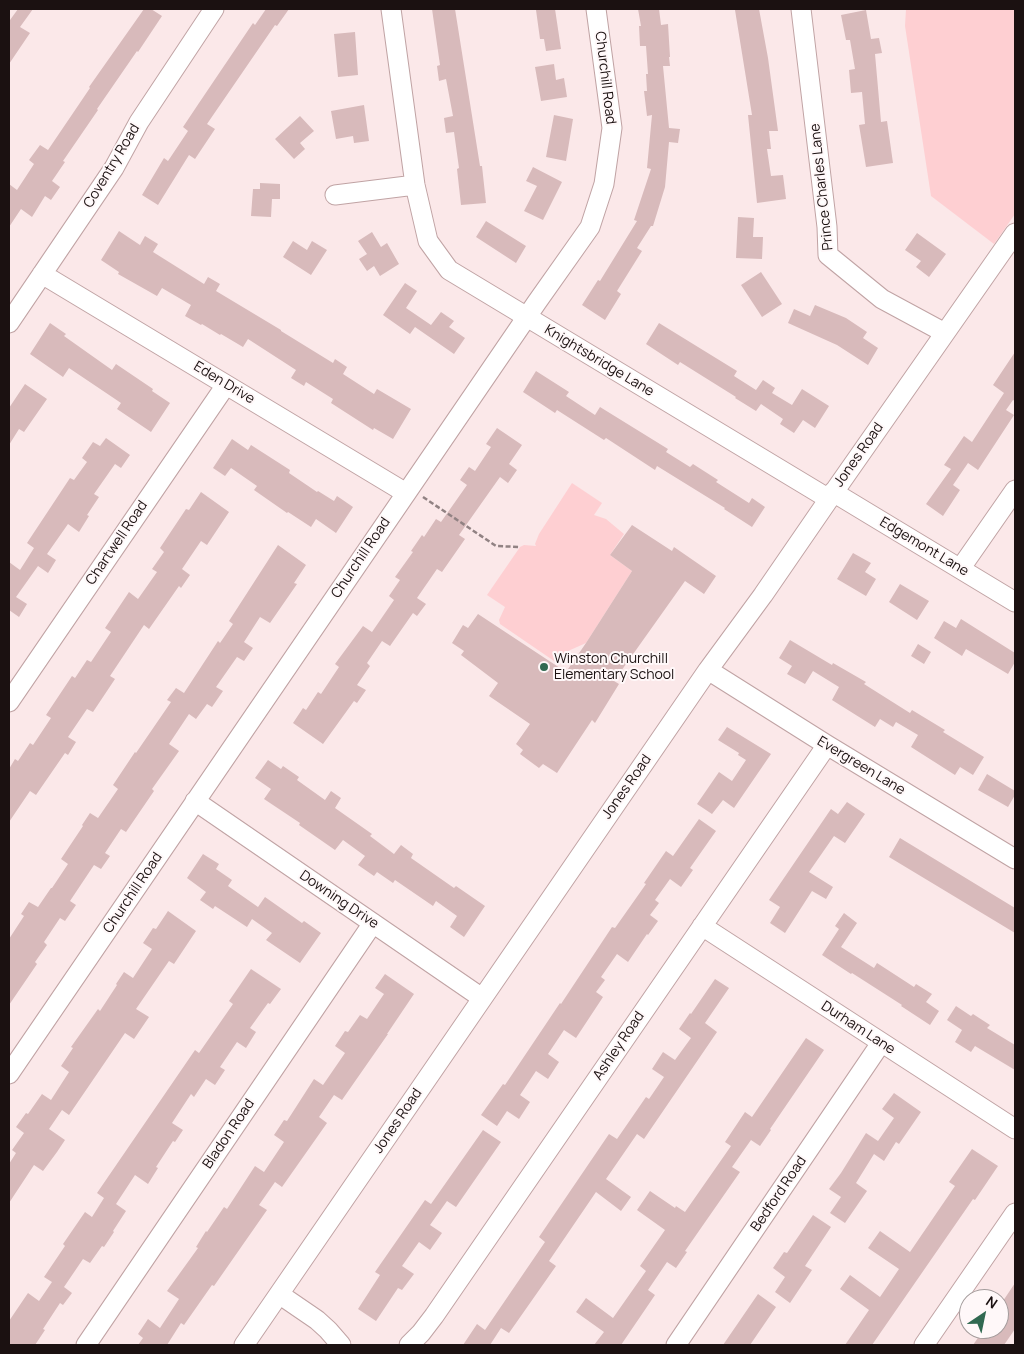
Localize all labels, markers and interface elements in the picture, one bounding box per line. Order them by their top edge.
street label: Churchill Road [591,31,619,125]
street label: Coventry Road [80,121,144,211]
street label: Prince Charles Lane [807,123,837,251]
street label: Knightsbridge Lane [541,322,657,400]
street label: Eden Drive [190,358,258,408]
street label: Jones Road [831,420,887,490]
street label: Chartwell Road [83,498,151,588]
street label: Edgemont Lane [876,514,972,580]
street label: Churchill Road [328,515,394,601]
place label: Winston Churchill Elementary School [554,651,674,684]
marker: Winston Churchill Elementary School [538,661,550,673]
street label: Evergreen Lane [814,733,908,799]
street label: Jones Road [599,752,655,822]
street label: Churchill Road [100,850,166,936]
street label: Downing Drive [296,867,382,933]
street label: Durham Lane [818,998,898,1058]
street label: Ashley Road [590,1008,648,1084]
street label: Jones Road [370,1085,426,1157]
street label: Bladon Road [200,1096,258,1172]
street label: Bedford Road [748,1153,810,1235]
north arrow [959,1289,1009,1339]
text: N [983,1291,1002,1313]

